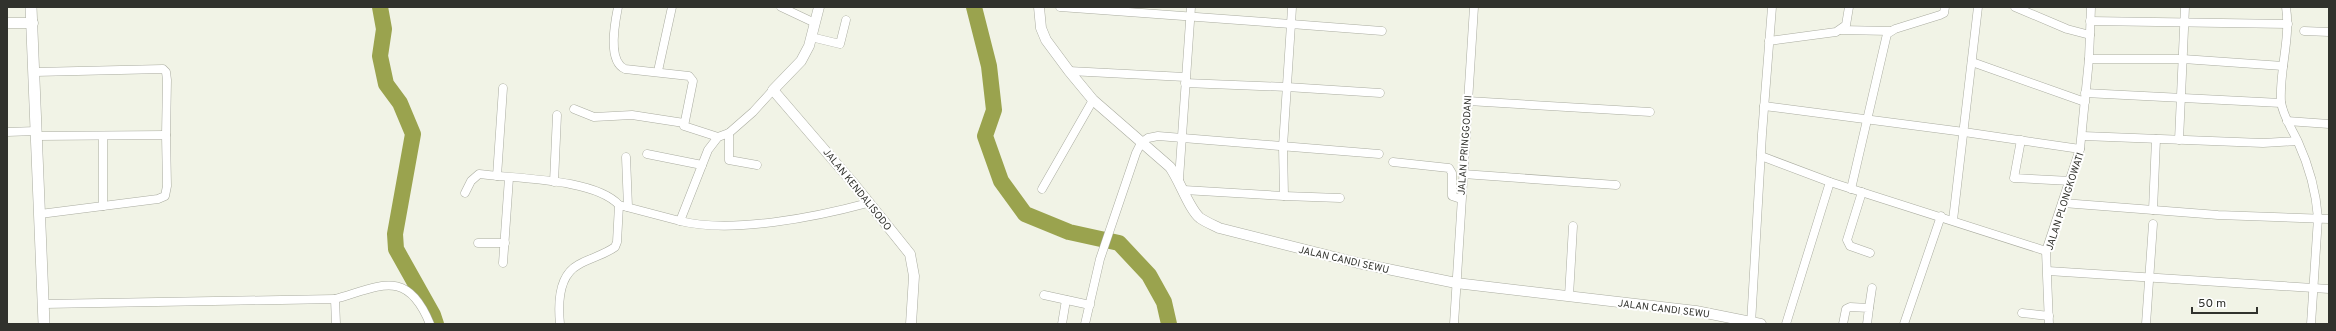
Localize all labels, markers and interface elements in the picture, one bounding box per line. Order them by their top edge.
street label: JALAN PRINGGODANI [1456,95,1475,196]
street label: JALAN KENDALISODO [820,146,894,234]
street label: JALAN PLONGKOWATI [2043,151,2087,252]
street label: JALAN CANDI SEWU [1297,244,1390,277]
scale bar [2192,289,2257,315]
text: 50 m [2198,296,2226,312]
street label: JALAN CANDI SEWU [1617,297,1711,322]

